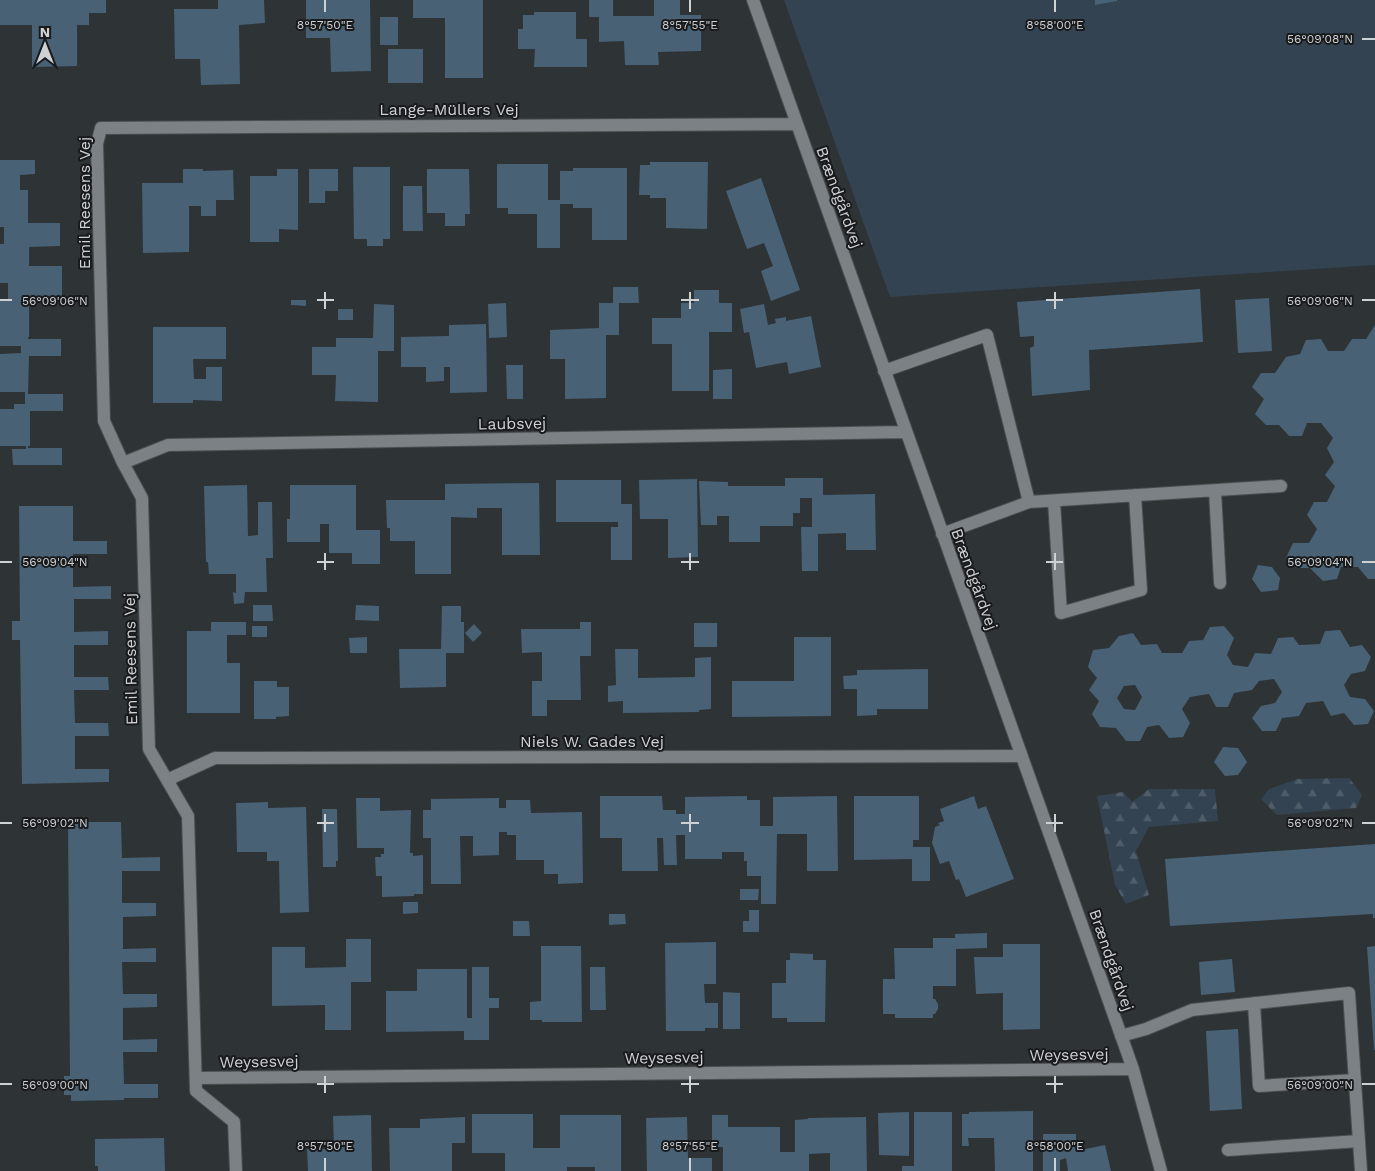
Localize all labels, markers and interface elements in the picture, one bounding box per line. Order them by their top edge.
text: 8°57'50"E [297,18,354,32]
text: 8°57'55"E [662,18,718,32]
text: 8°58'00"E [1026,18,1084,32]
north arrow [20,20,70,70]
text: N [40,24,50,40]
text: 56°09'08"N [1287,32,1353,46]
street label: Lange-Müllers Vej [379,100,519,119]
street label: Emil Reesens Vej [75,137,94,269]
street label: Brændgårdvej [812,144,867,251]
text: 56°09'06"N [22,294,88,308]
text: 56°09'06"N [1287,294,1353,308]
street label: Laubsvej [478,413,546,434]
street label: Brændgårdvej [947,526,1002,633]
text: 56°09'04"N [22,555,88,569]
text: 56°09'04"N [1287,555,1353,569]
street label: Emil Reesens Vej [120,593,141,725]
street label: Niels W. Gades Vej [520,732,664,751]
text: 56°09'02"N [22,816,88,830]
text: 56°09'02"N [1287,816,1353,830]
street label: Brændgårdvej [1085,907,1138,1014]
street label: Weysesvej [1029,1044,1109,1065]
street label: Weysesvej [624,1047,704,1068]
street label: Weysesvej [219,1051,299,1072]
text: 56°09'00"N [22,1078,88,1092]
text: 56°09'00"N [1287,1078,1353,1092]
text: 8°57'50"E [297,1139,354,1153]
text: 8°57'55"E [662,1139,718,1153]
text: 8°58'00"E [1026,1139,1084,1153]

